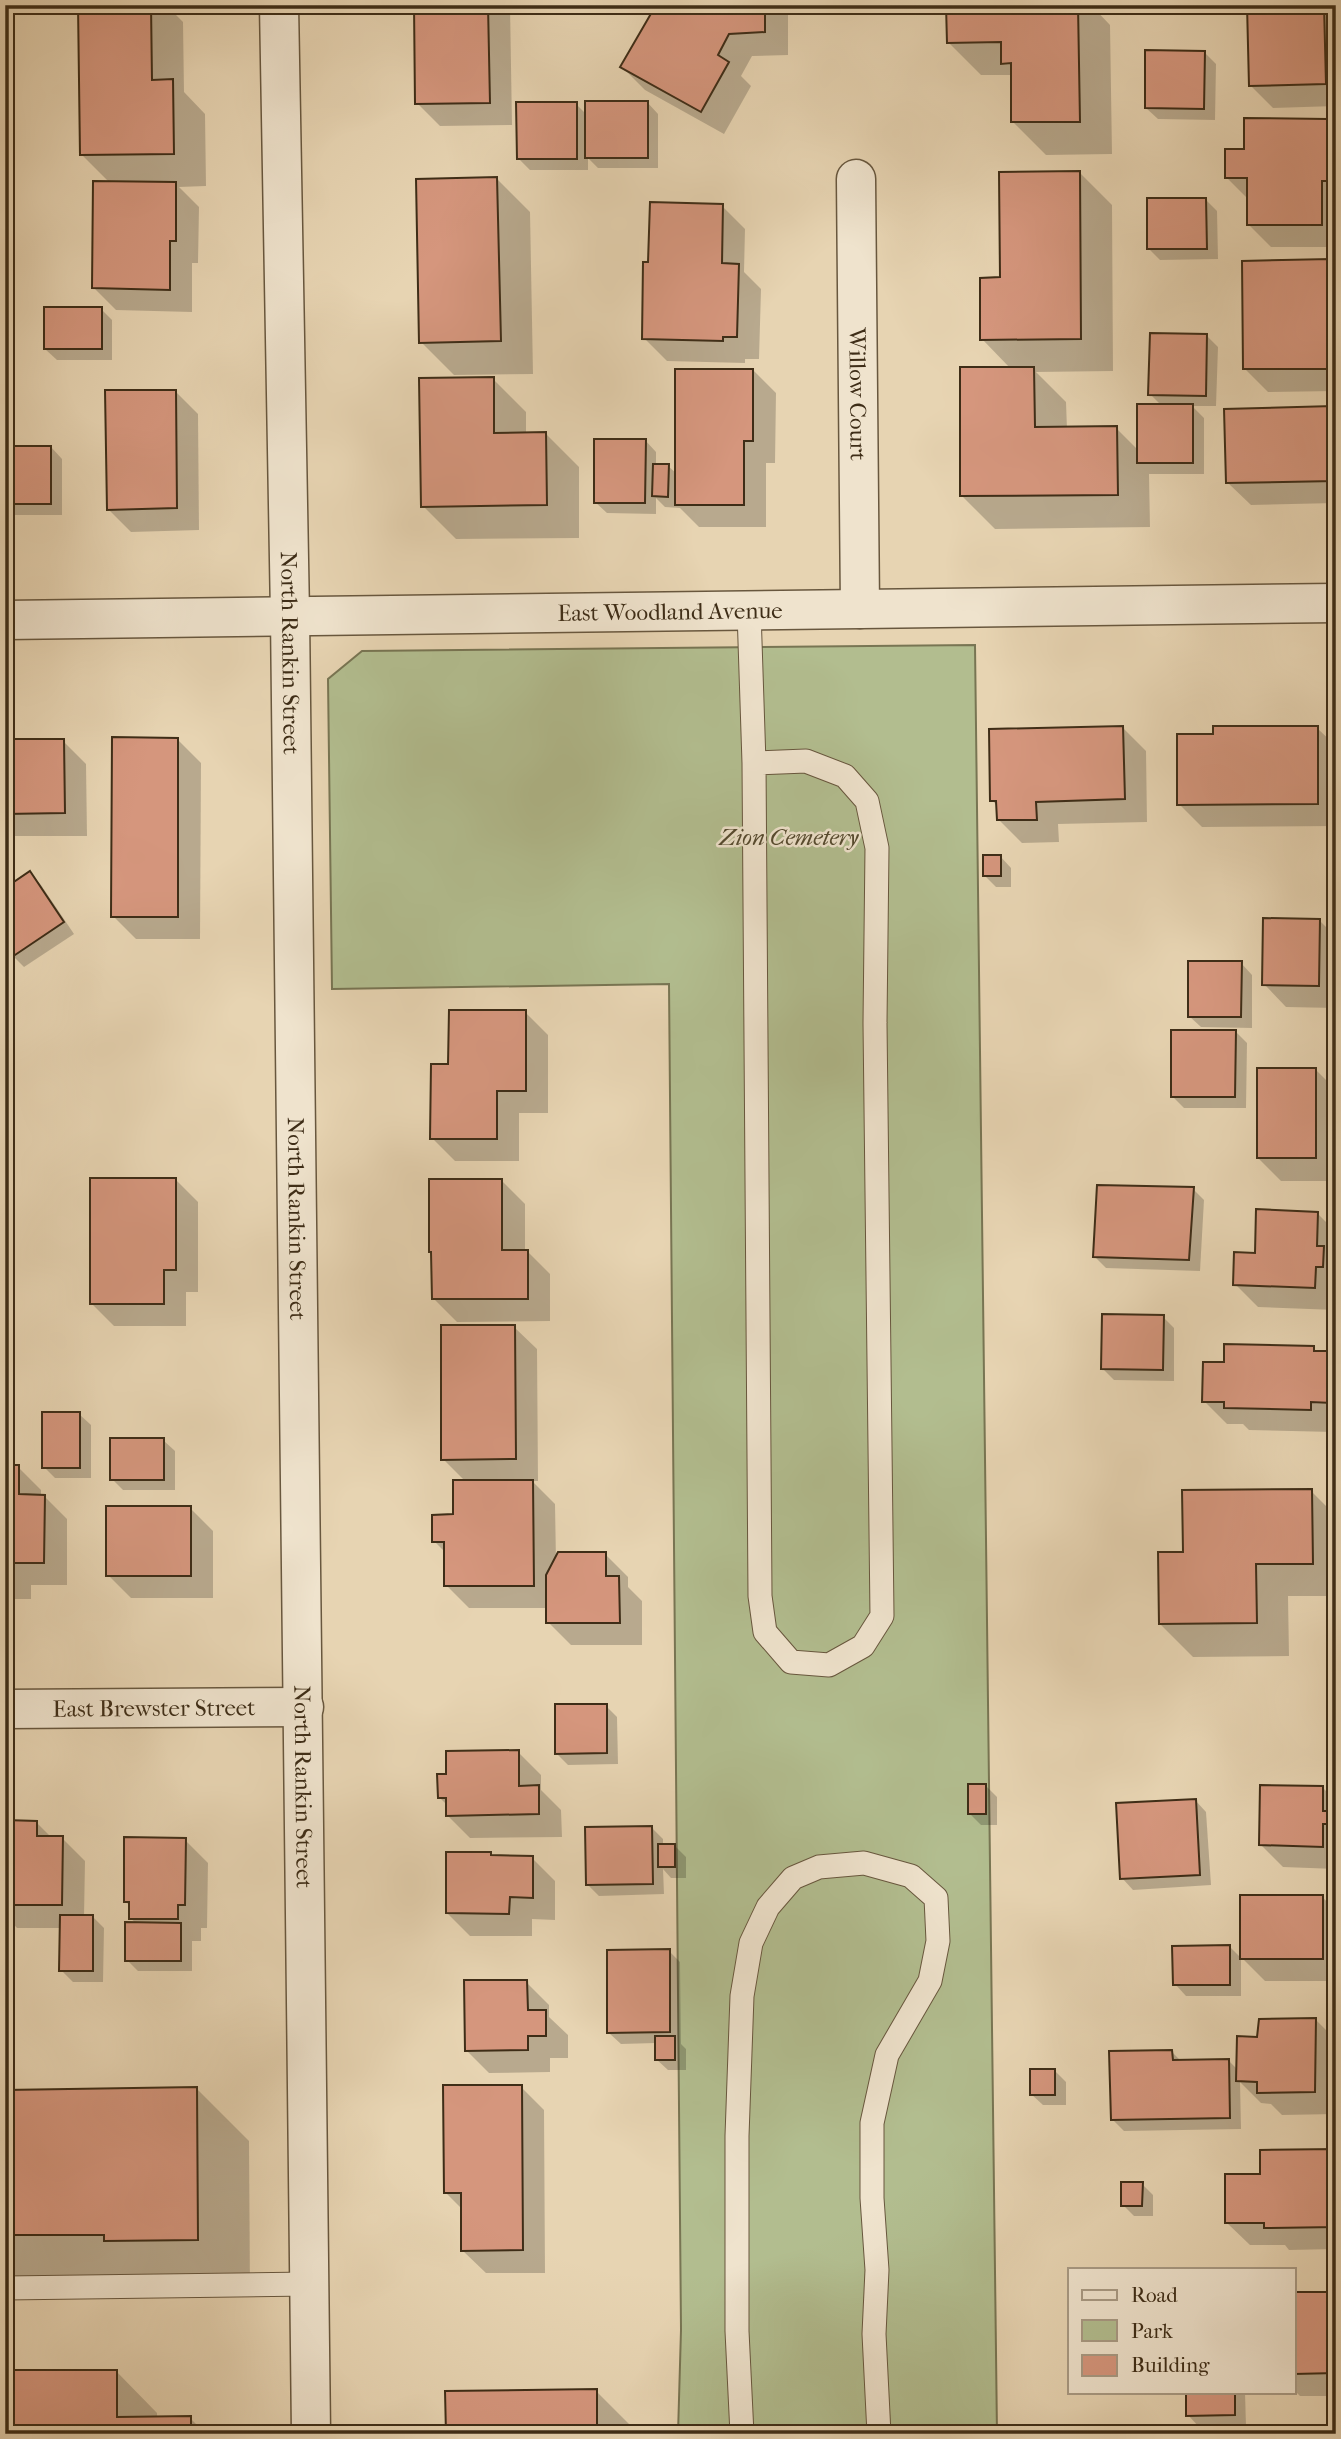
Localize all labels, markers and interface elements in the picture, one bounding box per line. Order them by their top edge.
street label: Willow Court [844,326,872,461]
street label: North Rankin Street [275,551,305,755]
street label: East Woodland Avenue [557,597,783,626]
park label: Zion Cemetery [718,824,859,851]
street label: North Rankin Street [282,1117,312,1321]
street label: North Rankin Street [289,1685,318,1889]
street label: East Brewster Street [52,1694,256,1722]
legend [1068,2268,1296,2394]
text: Road [1131,2283,1178,2307]
text: Park [1131,2319,1173,2343]
text: Building [1131,2353,1210,2377]

